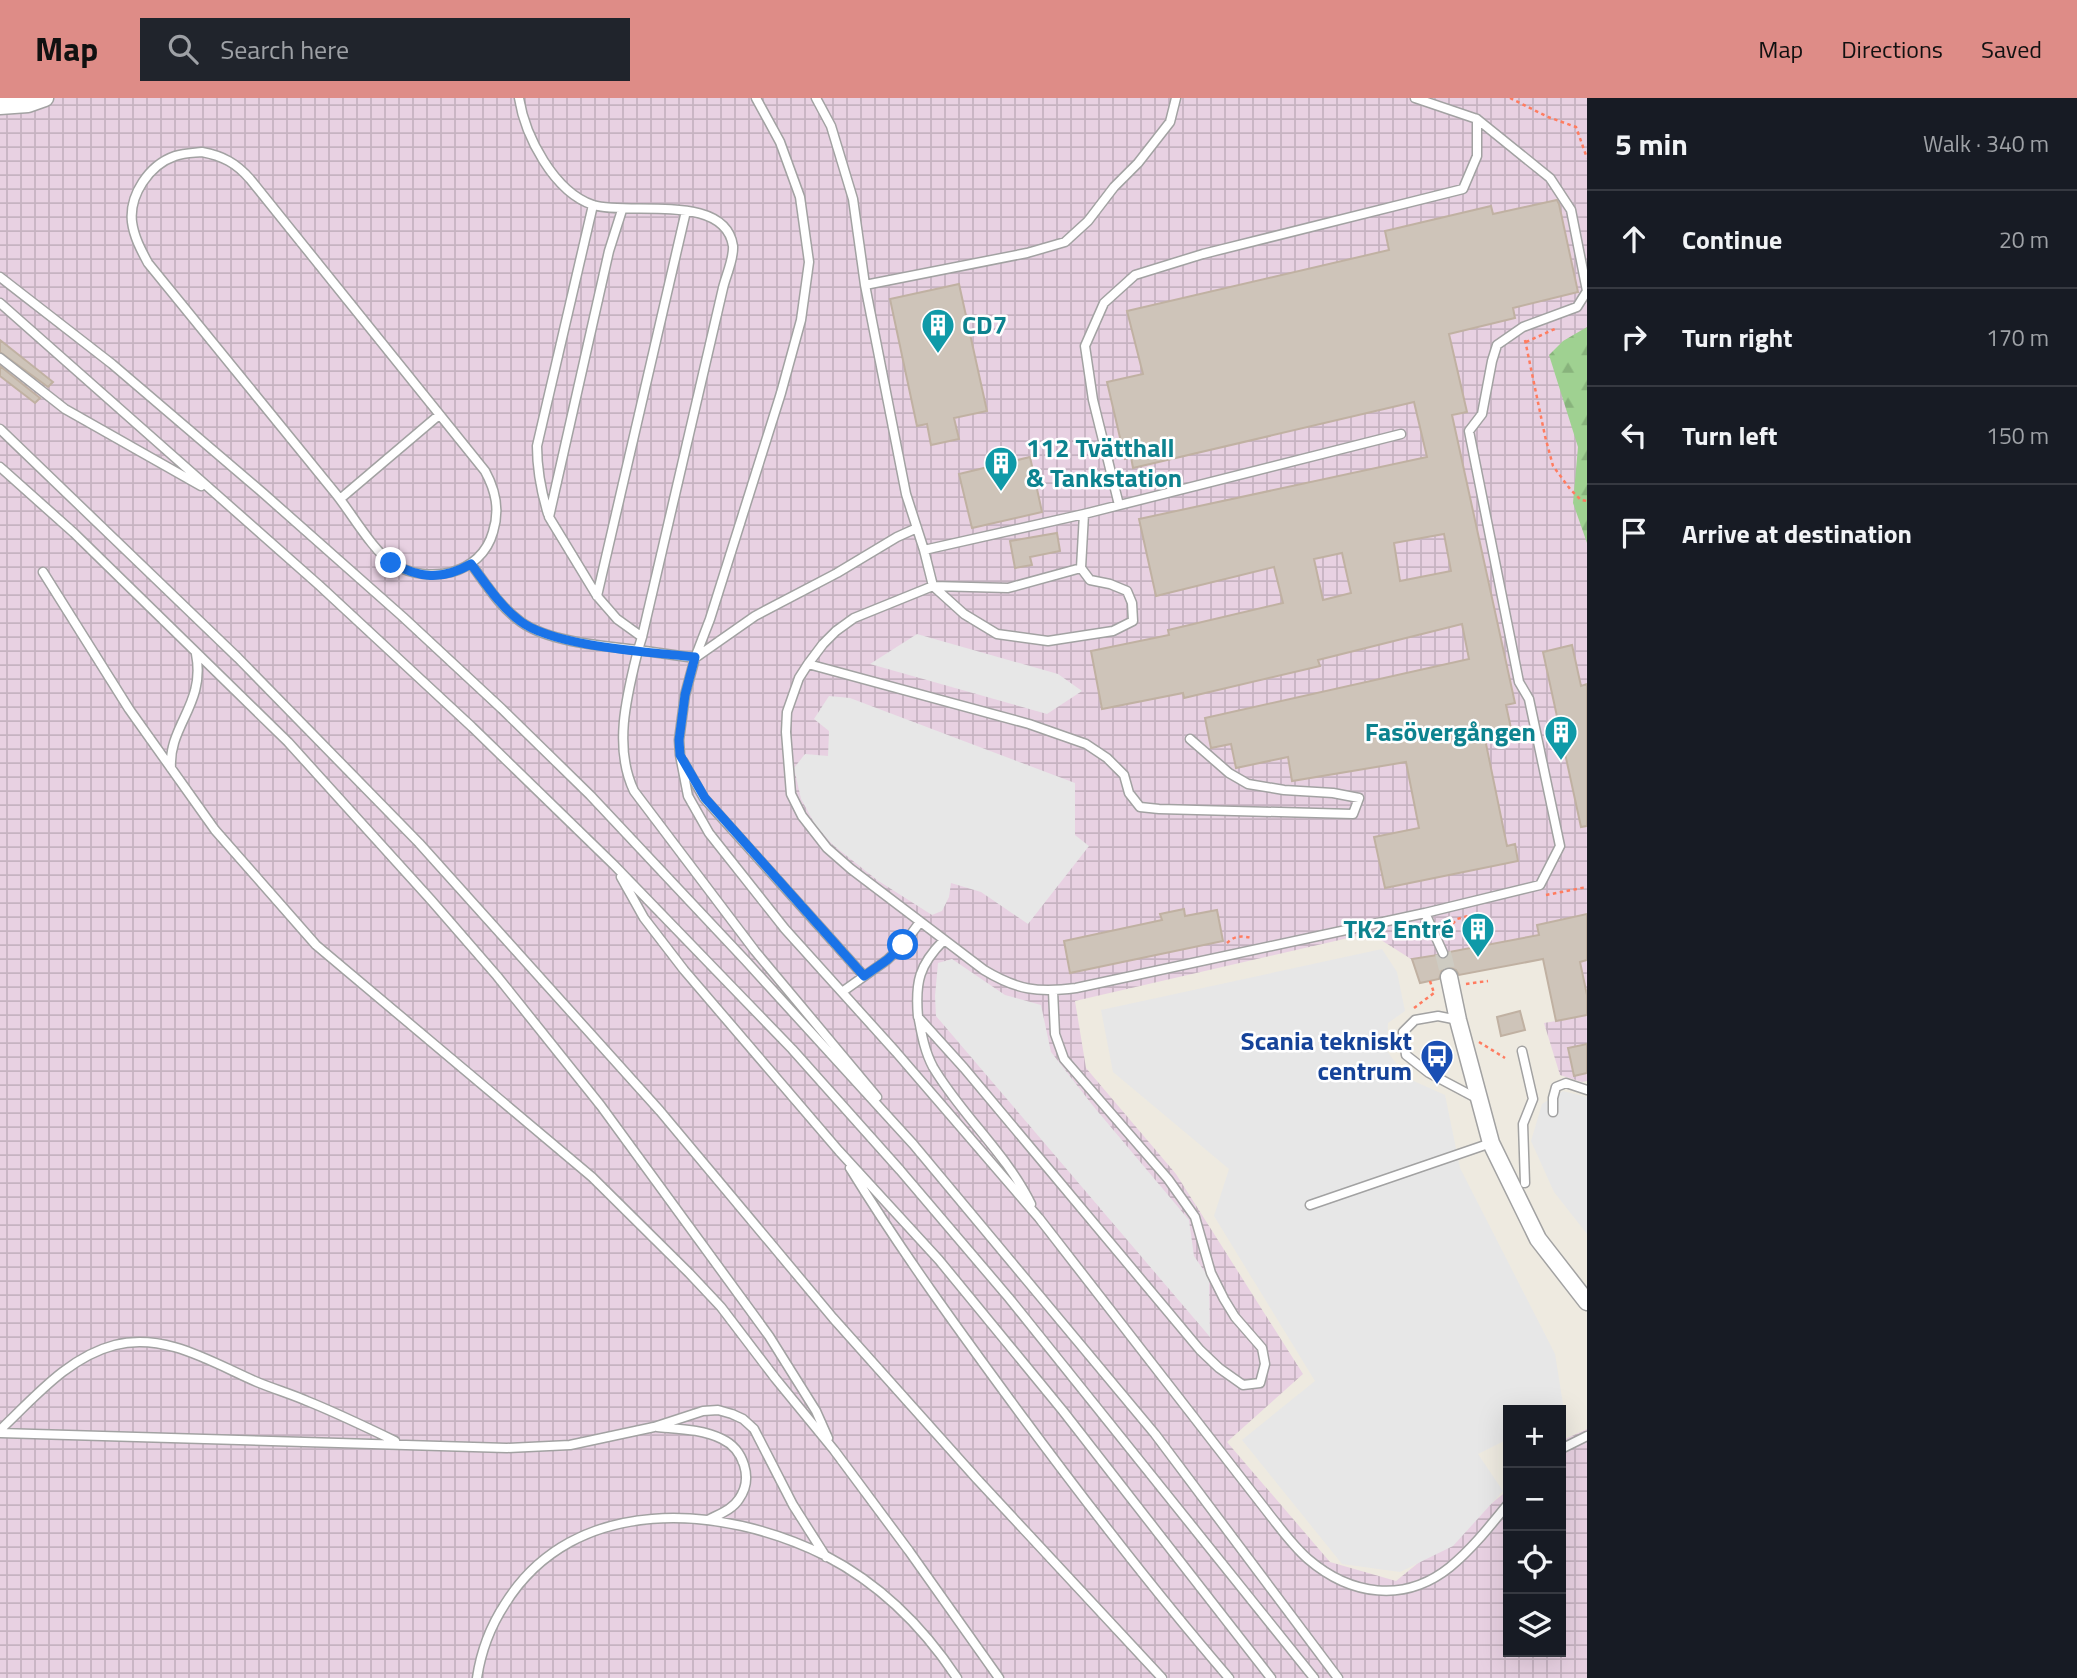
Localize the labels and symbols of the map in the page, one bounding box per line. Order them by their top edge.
place label: CD7 [962,305,1007,344]
building icon: CD7 [919,306,957,355]
place label: 112 Tvätthall & Tankstation [1026,428,1182,497]
building icon: 112 Tvätthall & Tankstation [982,444,1020,493]
route end [375,547,406,578]
place label: Fasövergången [1365,712,1536,751]
building icon: Fasövergången [1542,713,1580,762]
place label: TK2 Entré [1343,909,1454,948]
building icon: TK2 Entré [1459,910,1497,959]
route start [887,929,918,960]
place label: Scania tekniskt centrum [1241,1021,1412,1090]
bus stop icon: Scania tekniskt centrum [1418,1037,1456,1086]

